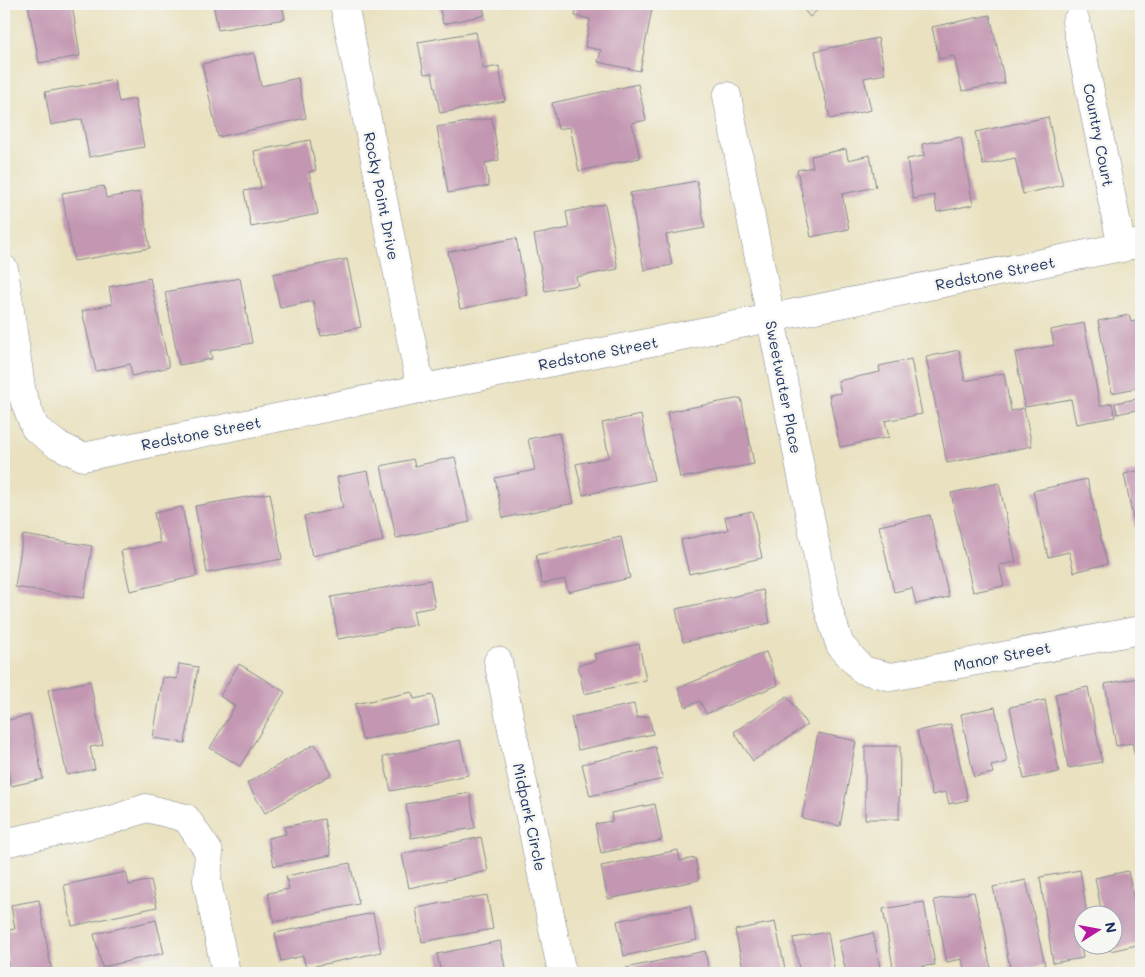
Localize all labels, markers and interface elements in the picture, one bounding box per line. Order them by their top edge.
street label: Country Court [1079,82,1119,188]
street label: Rocky Point Drive [360,130,404,262]
street label: Redstone Street [934,252,1056,294]
street label: Sweetwater Place [761,319,807,455]
street label: Redstone Street [537,332,659,374]
street label: Redstone Street [140,412,262,454]
street label: Manor Street [952,637,1052,675]
street label: Midpark Circle [509,761,551,873]
north arrow [1072,904,1122,954]
text: N [1101,920,1122,934]

